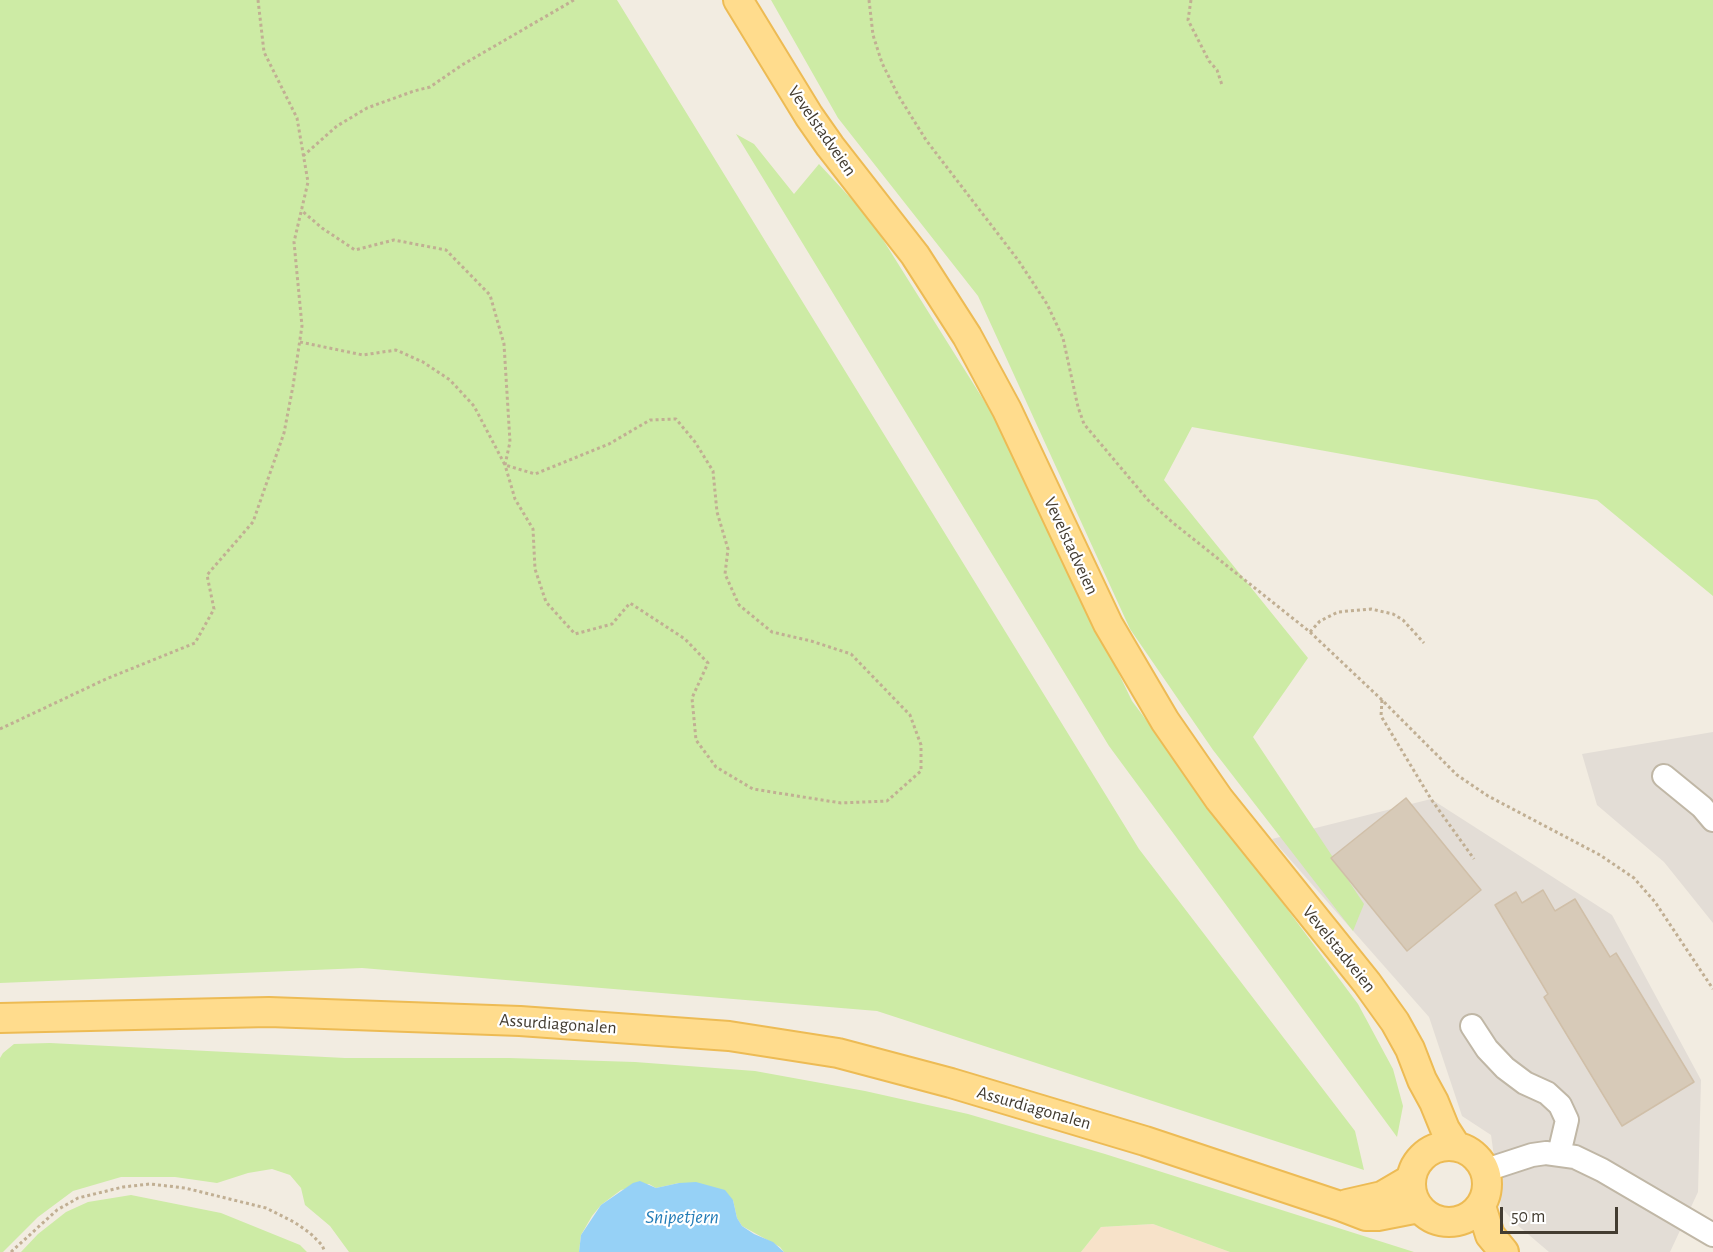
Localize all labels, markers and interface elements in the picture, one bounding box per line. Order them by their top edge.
street label: Vevelstadveien [783,82,861,180]
street label: Vevelstadveien [1039,494,1103,598]
street label: Vevelstadveien [1297,901,1381,997]
street label: Assurdiagonalen [499,1009,617,1039]
street label: Assurdiagonalen [975,1081,1093,1135]
scale bar [1503,1195,1622,1233]
water label: Snipetjern [645,1205,719,1229]
text: 50 m [1511,1208,1545,1226]

